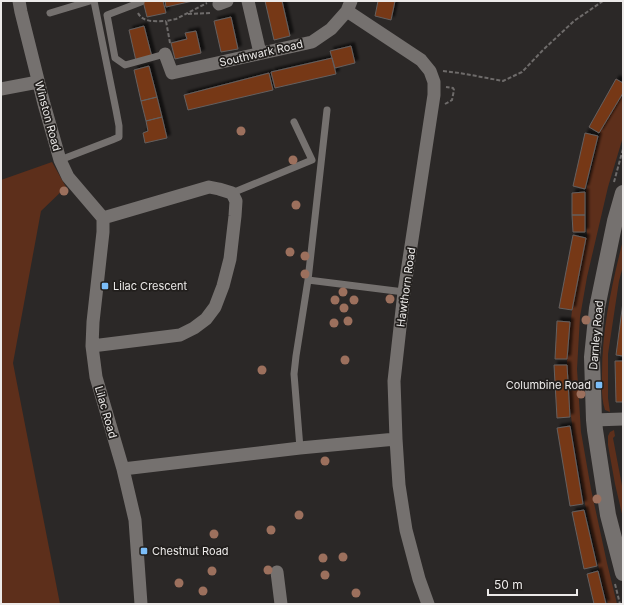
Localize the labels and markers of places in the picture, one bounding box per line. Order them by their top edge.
place label: Lilac Crescent [113,279,188,293]
marker: Lilac Crescent [100,281,110,291]
place label: Columbine Road [506,378,591,392]
marker: Columbine Road [594,380,604,390]
place label: Chestnut Road [152,544,229,558]
marker: Chestnut Road [139,546,149,556]

